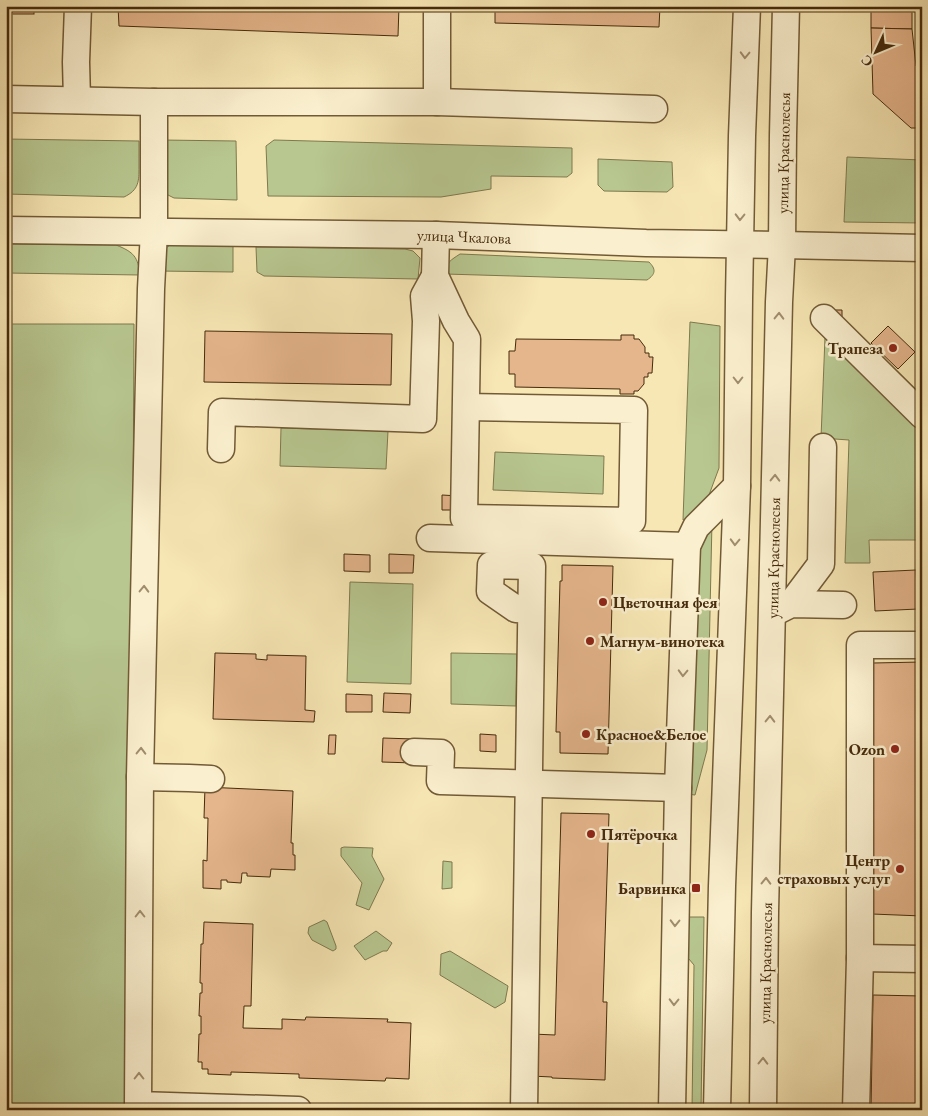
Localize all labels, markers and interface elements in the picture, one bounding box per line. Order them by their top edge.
north arrow [850,28,900,78]
one-way arrow [740,51,751,59]
text: С [857,51,877,71]
street label: улица Краснолесья [772,92,795,214]
one-way arrow [735,214,745,222]
street label: улица Чкалова [417,224,512,249]
one-way arrow [774,311,784,319]
place label: Трапеза [828,338,884,359]
marker: Трапеза [887,342,899,354]
one-way arrow [733,376,743,384]
one-way arrow [770,474,780,482]
street label: улица Краснолесья [762,497,785,619]
one-way arrow [730,539,741,547]
one-way arrow [139,585,150,593]
place label: Цветочная фея [613,592,718,613]
marker: Цветочная фея [597,596,609,608]
place label: Магнум-винотека [600,631,725,652]
marker: Магнум-винотека [584,635,596,647]
one-way arrow [677,669,688,677]
one-way arrow [764,714,775,722]
place label: Красное&Белое [596,724,707,745]
marker: Красное&Белое [580,728,592,740]
place label: Ozon [849,739,885,760]
marker: Ozon [889,743,901,755]
one-way arrow [136,747,146,755]
place label: Пятёрочка [601,824,679,845]
marker: Пятёрочка [585,828,597,840]
place label: Центр страховых услуг [777,850,891,889]
marker: Центр страховых услуг [894,863,906,875]
one-way arrow [761,877,771,884]
place label: Барвинка [618,878,687,899]
marker: Барвинка [690,882,702,894]
street label: улица Краснолесья [754,902,777,1024]
one-way arrow [134,910,145,918]
one-way arrow [670,919,680,927]
one-way arrow [669,998,679,1006]
one-way arrow [758,1057,769,1065]
one-way arrow [134,1072,144,1080]

